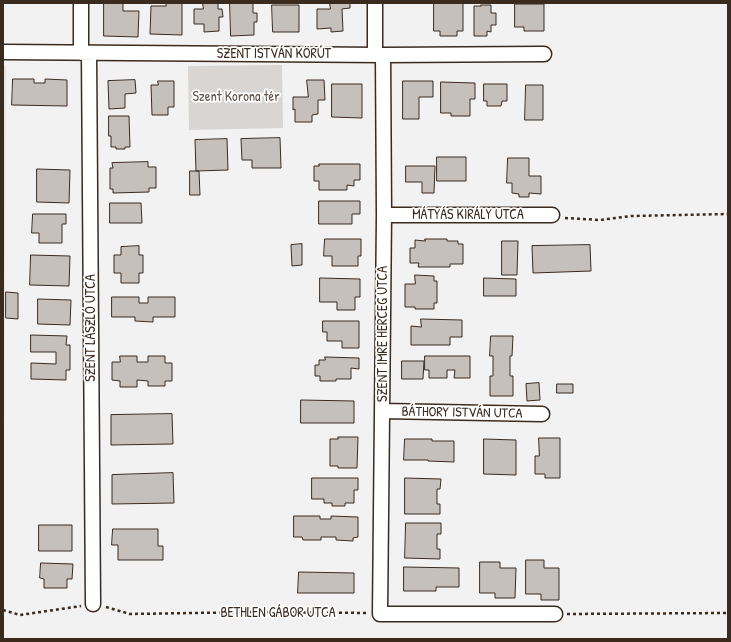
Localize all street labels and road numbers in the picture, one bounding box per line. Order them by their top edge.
street label: SZENT ISTVÁN KÖRÚT [217,46,331,62]
street label: MÁTYÁS KIRÁLY UTCA [412,207,524,223]
street label: SZENT IMRE HERCEG UTCA [375,266,391,402]
street label: SZENT LÁSZLÓ UTCA [83,274,99,382]
street label: BÁTHORY ISTVÁN UTCA [401,404,523,422]
street label: BETHLEN GÁBOR UTCA [220,605,336,621]

